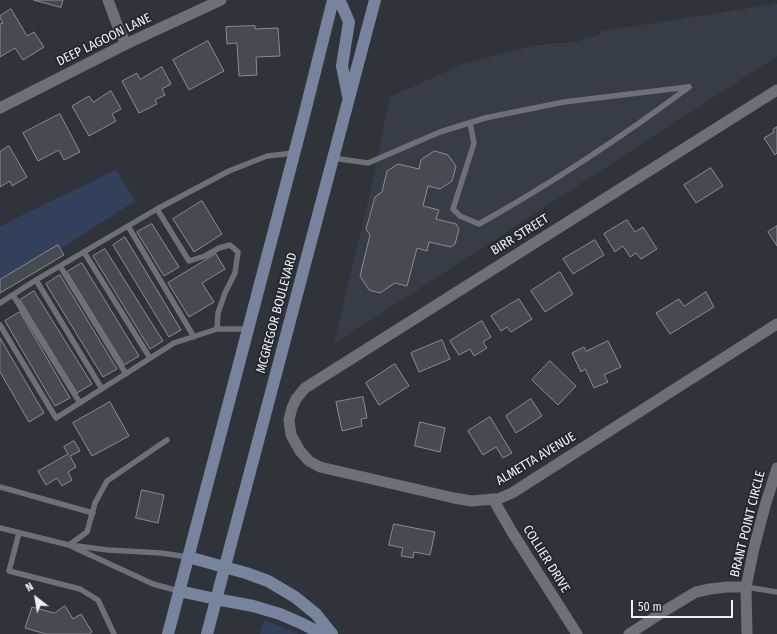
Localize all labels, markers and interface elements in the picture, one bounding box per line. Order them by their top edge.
street label: DEEP LAGOON LANE [54,10,154,70]
street label: BIRR STREET [488,211,552,259]
street label: MCGREGOR BOULEVARD [253,251,301,375]
street label: ALMETTA AVENUE [493,429,579,489]
street label: BRANT POINT CIRCLE [727,469,769,579]
street label: COLLIER DRIVE [519,522,573,596]
north arrow [16,578,56,618]
text: N [23,580,36,595]
scale bar [633,592,735,618]
text: 50 m [638,600,662,614]

